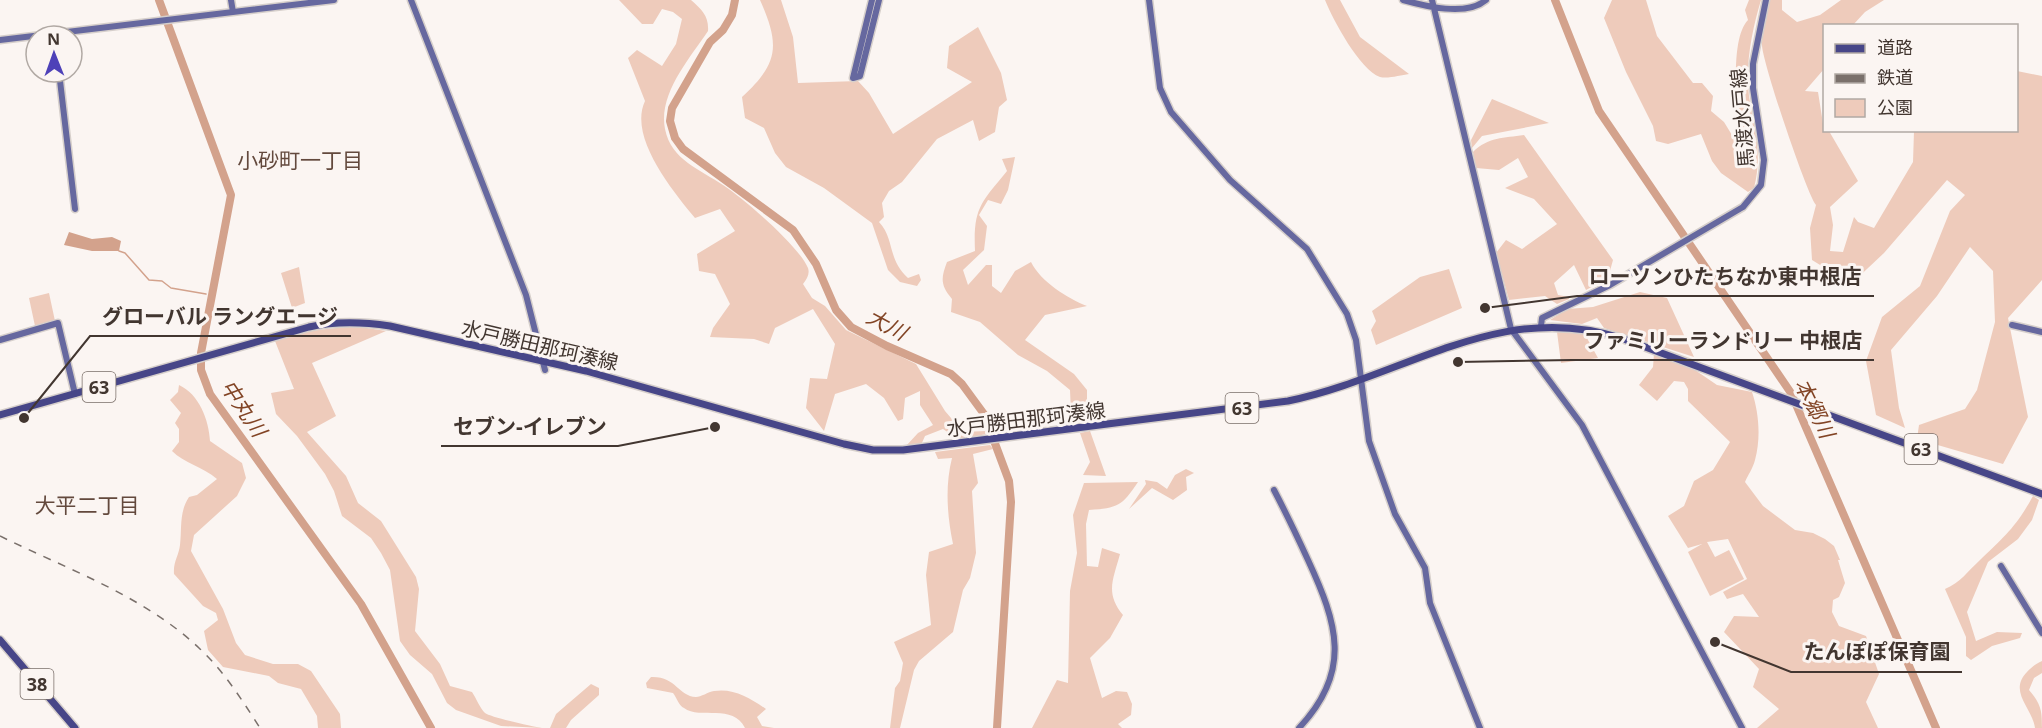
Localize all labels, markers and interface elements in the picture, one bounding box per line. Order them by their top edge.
north arrow [24,24,84,84]
legend [1823,24,2018,132]
text: N [47,28,60,50]
text: 道路 [1877,35,1913,59]
text: 鉄道 [1877,65,1913,89]
street label: 馬渡水戸線 [1724,67,1760,169]
text: 公園 [1877,95,1913,119]
district label: 小砂町一丁目 [237,146,363,174]
callout: ローソンひたちなか東中根店 [1577,257,1874,296]
text: ローソンひたちなか東中根店 [1589,262,1862,290]
callout: グローバル ラングエージ [90,297,351,336]
text: グローバル ラングエージ [102,302,338,330]
water label: 大川 [862,302,914,347]
street label: 水戸勝田那珂湊線 [459,314,621,376]
callout: ファミリーランドリー 中根店 [1572,321,1874,360]
text: ファミリーランドリー 中根店 [1584,326,1862,354]
road number: 63 [82,372,116,402]
water label: 中丸川 [215,374,274,444]
water label: 本郷川 [1789,374,1842,444]
road number: 63 [1226,393,1258,423]
street label: 水戸勝田那珂湊線 [945,396,1107,442]
callout: セブン-イレブン [441,407,618,446]
text: セブン-イレブン [453,412,607,440]
road number: 63 [1904,434,1938,464]
district label: 大平二丁目 [35,491,140,519]
callout: たんぽぽ保育園 [1791,633,1962,672]
text: たんぽぽ保育園 [1804,637,1951,665]
road number: 38 [20,669,54,699]

